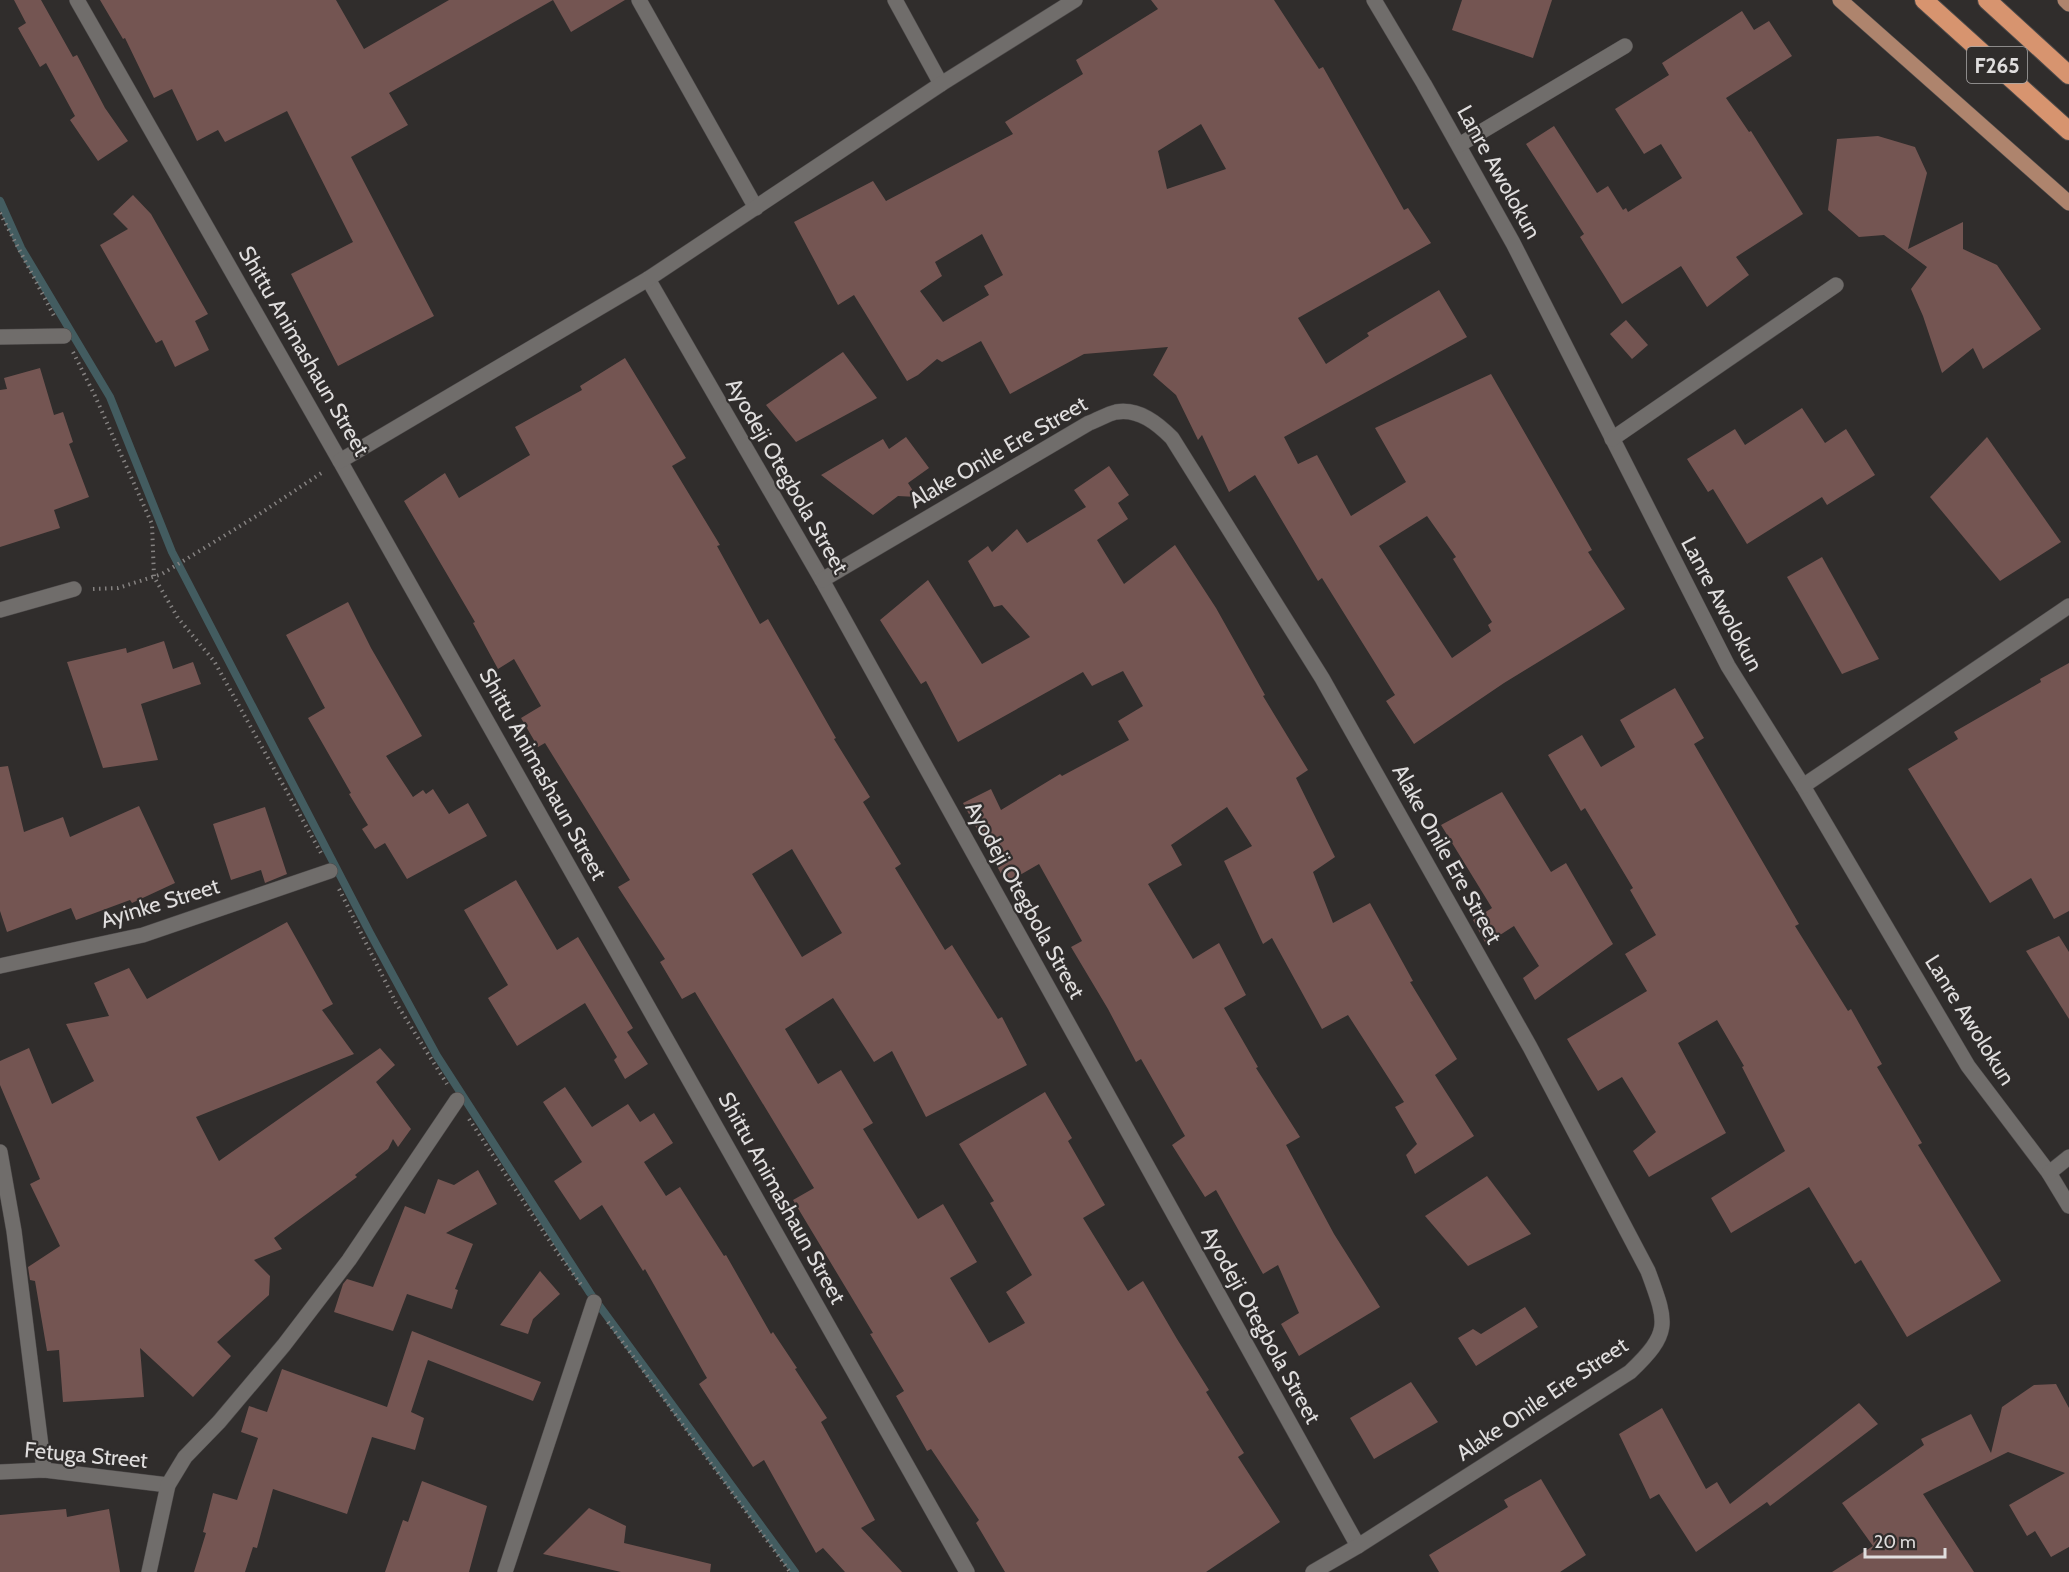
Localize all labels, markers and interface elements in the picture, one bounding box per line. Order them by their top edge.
road number: F265 [1967,47,2027,83]
street label: Lanre Awolokun [1451,101,1547,243]
street label: Shittu Animashaun Street [233,241,375,461]
street label: Ayodeji Otegbola Street [720,373,854,579]
street label: Alake Onile Ere Street [904,390,1092,514]
street label: Lanre Awolokun [1675,532,1769,676]
street label: Shittu Animashaun Street [474,663,613,885]
street label: Alake Onile Ere Street [1386,759,1508,949]
street label: Ayodeji Otegbola Street [960,797,1091,1004]
street label: Ayinke Street [97,872,223,934]
street label: Lanre Awolokun [1919,950,2021,1090]
street label: Shittu Animashaun Street [713,1087,852,1309]
street label: Ayodeji Otegbola Street [1196,1222,1327,1429]
street label: Alake Onile Ere Street [1451,1331,1633,1466]
street label: Fetuga Street [23,1436,149,1474]
scale bar [1865,1521,1944,1559]
text: 20 m [1874,1531,1916,1553]

